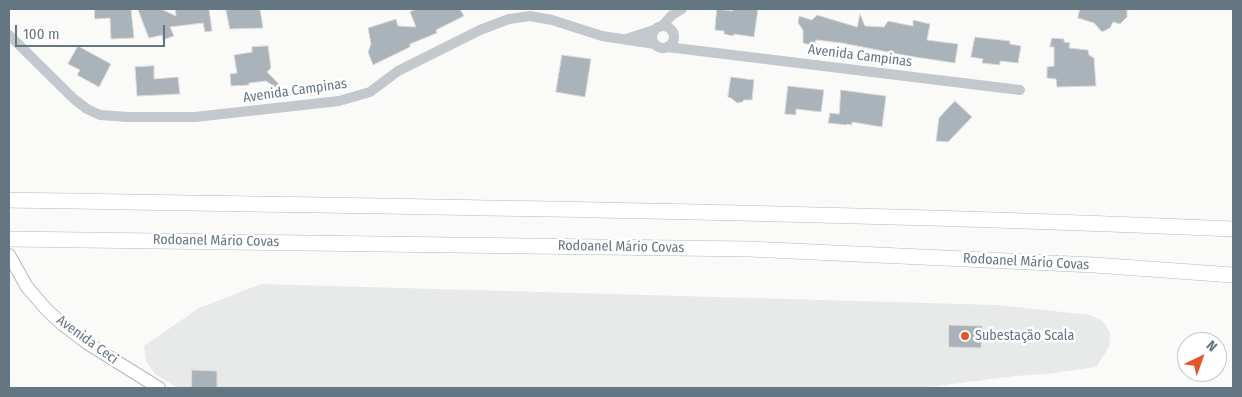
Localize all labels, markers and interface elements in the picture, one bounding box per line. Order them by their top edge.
scale bar [18,15,168,47]
text: 100 m [23,25,60,43]
street label: Avenida Campinas [807,41,913,71]
street label: Avenida Campinas [242,75,348,107]
street label: Rodoanel Mário Covas [153,231,279,251]
street label: Rodoanel Mário Covas [558,237,684,257]
street label: Rodoanel Mário Covas [962,250,1090,274]
street label: Avenida Ceci [53,312,121,368]
place label: Subestação Scala [975,328,1074,344]
marker: Subestação Scala [959,330,971,342]
north arrow [1177,332,1227,382]
text: N [1203,337,1221,355]

